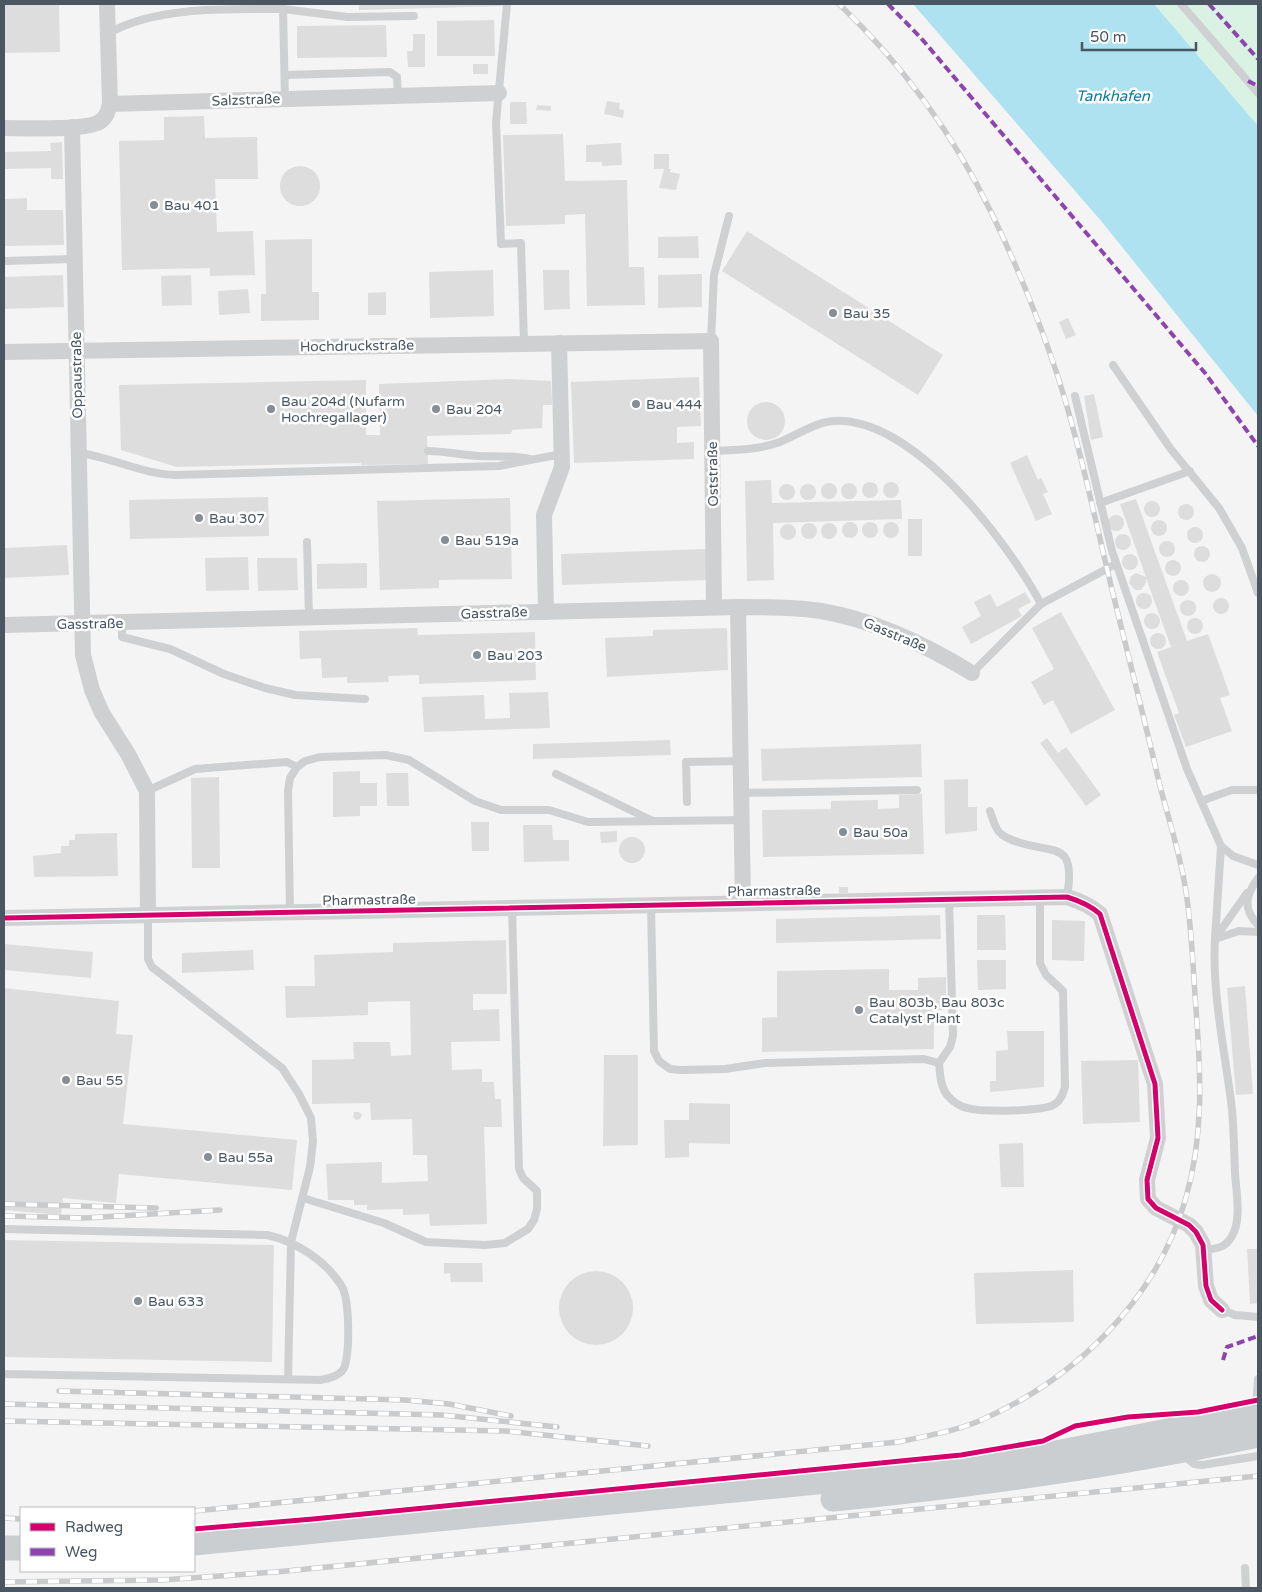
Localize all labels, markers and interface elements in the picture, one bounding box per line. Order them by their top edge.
scale bar [1082,20,1196,52]
text: 50 m [1090,28,1127,46]
water label: Tankhafen [1076,87,1151,105]
street label: Salzstraße [211,90,281,110]
place label: Bau 401 [164,197,220,214]
marker: Bau 401 [148,199,160,211]
place label: Bau 35 [843,305,890,322]
marker: Bau 35 [827,307,839,319]
street label: Oppaustraße [68,331,86,419]
street label: Hochdruckstraße [300,337,414,355]
place label: Bau 204d (Nufarm Hochregallager) [281,393,405,426]
place label: Bau 444 [646,396,702,413]
marker: Bau 444 [630,398,642,410]
place label: Bau 204 [446,401,502,418]
marker: Bau 204d (Nufarm Hochregallager) [265,403,277,415]
marker: Bau 204 [430,403,442,415]
street label: Oststraße [704,441,722,507]
place label: Bau 307 [209,510,265,527]
marker: Bau 307 [193,512,205,524]
place label: Bau 519a [455,532,519,549]
marker: Bau 519a [439,534,451,546]
street label: Gasstraße [460,603,528,623]
street label: Gasstraße [861,614,929,656]
street label: Gasstraße [56,615,124,633]
place label: Bau 203 [487,647,543,664]
marker: Bau 203 [471,649,483,661]
place label: Bau 50a [853,824,908,841]
marker: Bau 50a [837,826,849,838]
street label: Pharmastraße [727,882,821,900]
street label: Pharmastraße [322,891,416,909]
place label: Bau 803b, Bau 803c Catalyst Plant [869,994,1005,1027]
marker: Bau 803b, Bau 803c Catalyst Plant [853,1004,865,1016]
place label: Bau 55 [76,1072,123,1089]
marker: Bau 55 [60,1074,72,1086]
place label: Bau 55a [218,1149,273,1166]
marker: Bau 55a [202,1151,214,1163]
place label: Bau 633 [148,1293,204,1310]
marker: Bau 633 [132,1295,144,1307]
legend [20,1507,195,1572]
text: Radweg [65,1518,123,1536]
text: Weg [65,1543,97,1561]

